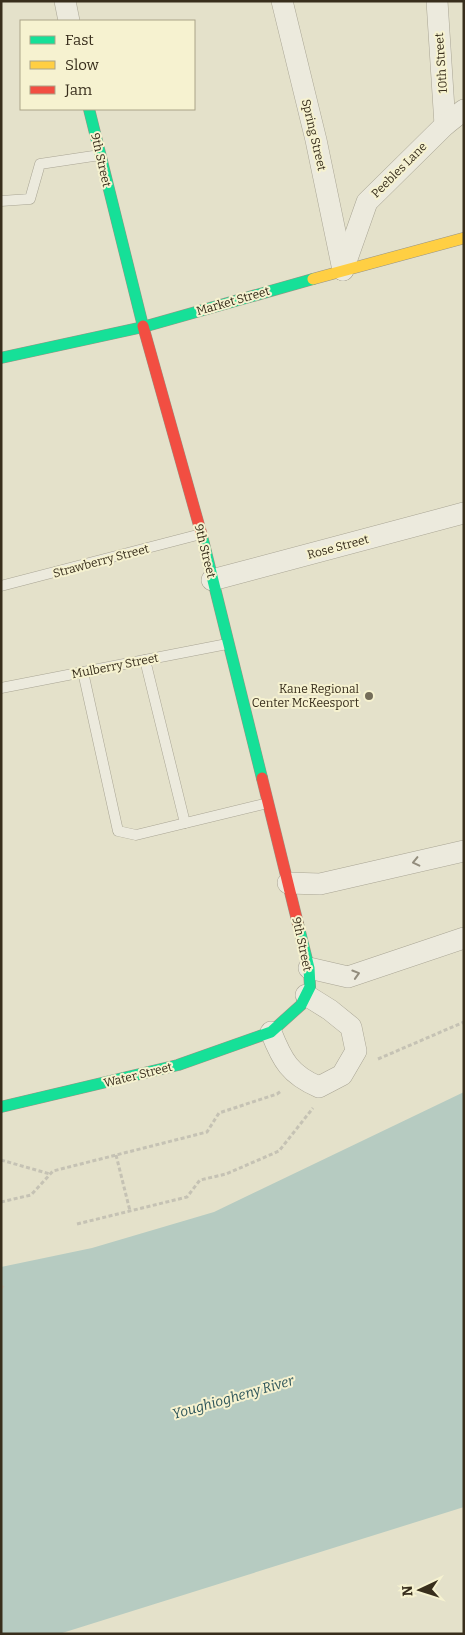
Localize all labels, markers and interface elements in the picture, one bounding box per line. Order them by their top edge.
legend [20,20,195,110]
text: Fast [65,31,94,49]
street label: 10th Street [432,32,450,94]
text: Slow [65,56,100,74]
text: Jam [64,81,93,99]
street label: Spring Street [299,98,329,173]
street label: 9th Street [88,132,114,189]
street label: Peebles Lane [368,139,430,201]
street label: Market Street [195,284,272,318]
street label: 9th Street [192,523,219,580]
street label: Rose Street [306,532,371,562]
street label: Strawberry Street [51,541,151,581]
street label: Mulberry Street [70,651,160,681]
place label: Kane Regional Center McKeesport [252,682,360,710]
marker: Kane Regional Center McKeesport [363,690,375,702]
one-way arrow [412,856,421,867]
street label: 9th Street [289,916,315,973]
one-way arrow [351,970,360,980]
street label: Water Street [102,1060,174,1090]
water label: Youghiogheny River [171,1372,297,1423]
north arrow [395,1565,445,1615]
text: N [399,1585,416,1597]

